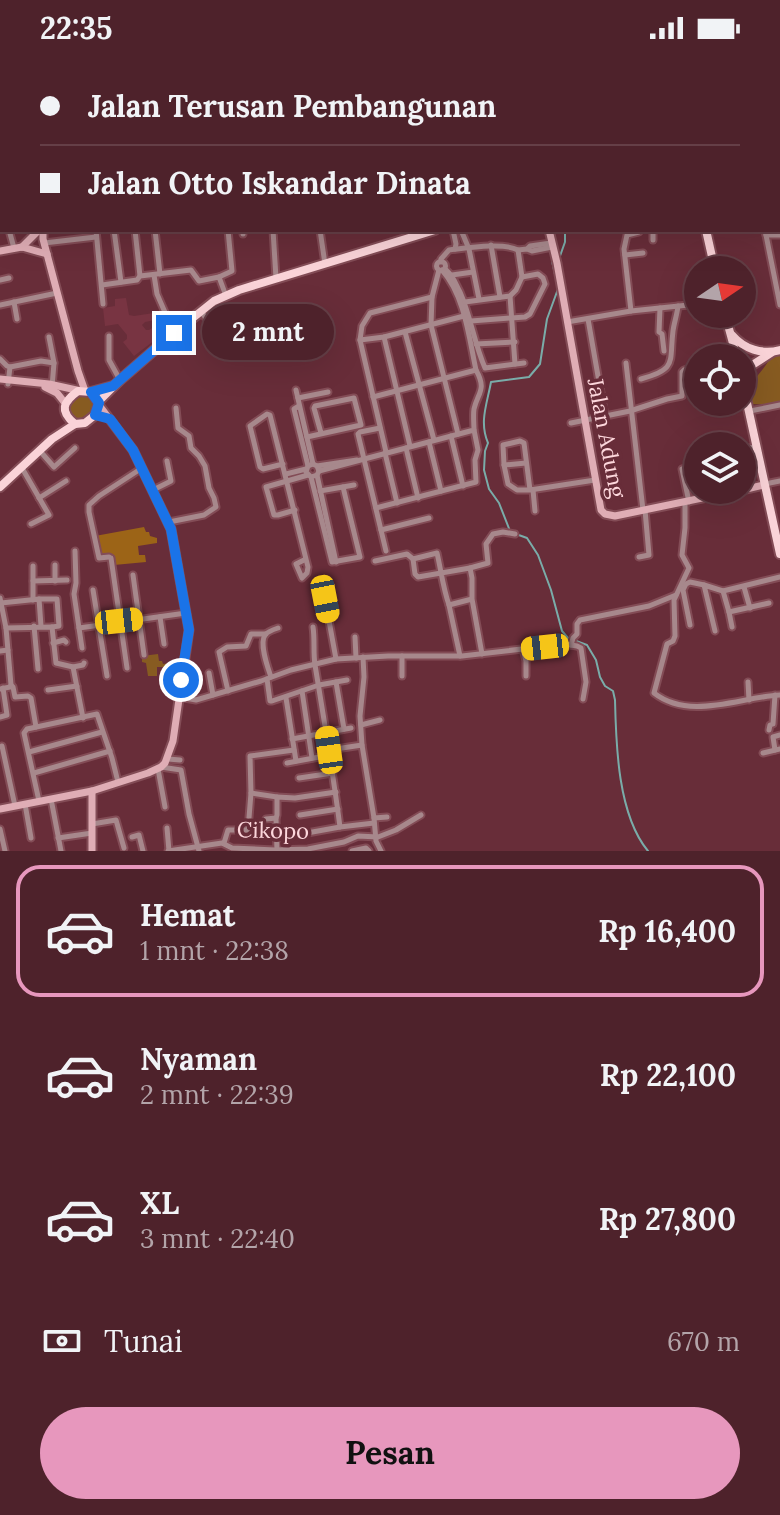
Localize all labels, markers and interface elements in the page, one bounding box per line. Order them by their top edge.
text: 22:35 [40,9,112,47]
text: Jalan Terusan Pembangunan [88,87,497,125]
text: Jalan Otto Iskandar Dinata [88,164,471,202]
north arrow [684,256,756,328]
map controls [684,256,756,504]
callout: 2 mnt [202,305,334,361]
route end [156,315,192,351]
text: 2 mnt [232,315,304,348]
button: locate [684,344,756,416]
street label: Jalan Adung [581,375,632,501]
button: layers [684,432,756,504]
car [309,573,341,625]
car [94,607,144,635]
car [520,633,570,661]
route start [163,662,199,698]
car [314,725,344,775]
street label: Cikopo [237,815,309,845]
icon: car [44,895,116,967]
text: Hemat [140,896,235,934]
text: Rp 16,400 [598,912,736,950]
text: 1 mnt · 22:38 [140,934,289,967]
icon: car [44,1039,116,1111]
text: Nyaman [140,1040,257,1078]
text: Rp 22,100 [600,1056,736,1094]
text: 2 mnt · 22:39 [140,1078,294,1111]
icon: car [44,1183,116,1255]
text: XL [140,1184,179,1222]
text: Rp 27,800 [599,1200,736,1238]
text: 3 mnt · 22:40 [140,1222,295,1255]
icon: cash [40,1319,84,1363]
text: Tunai [104,1322,183,1360]
text: 670 m [667,1325,740,1358]
button: Pesan [40,1407,740,1499]

